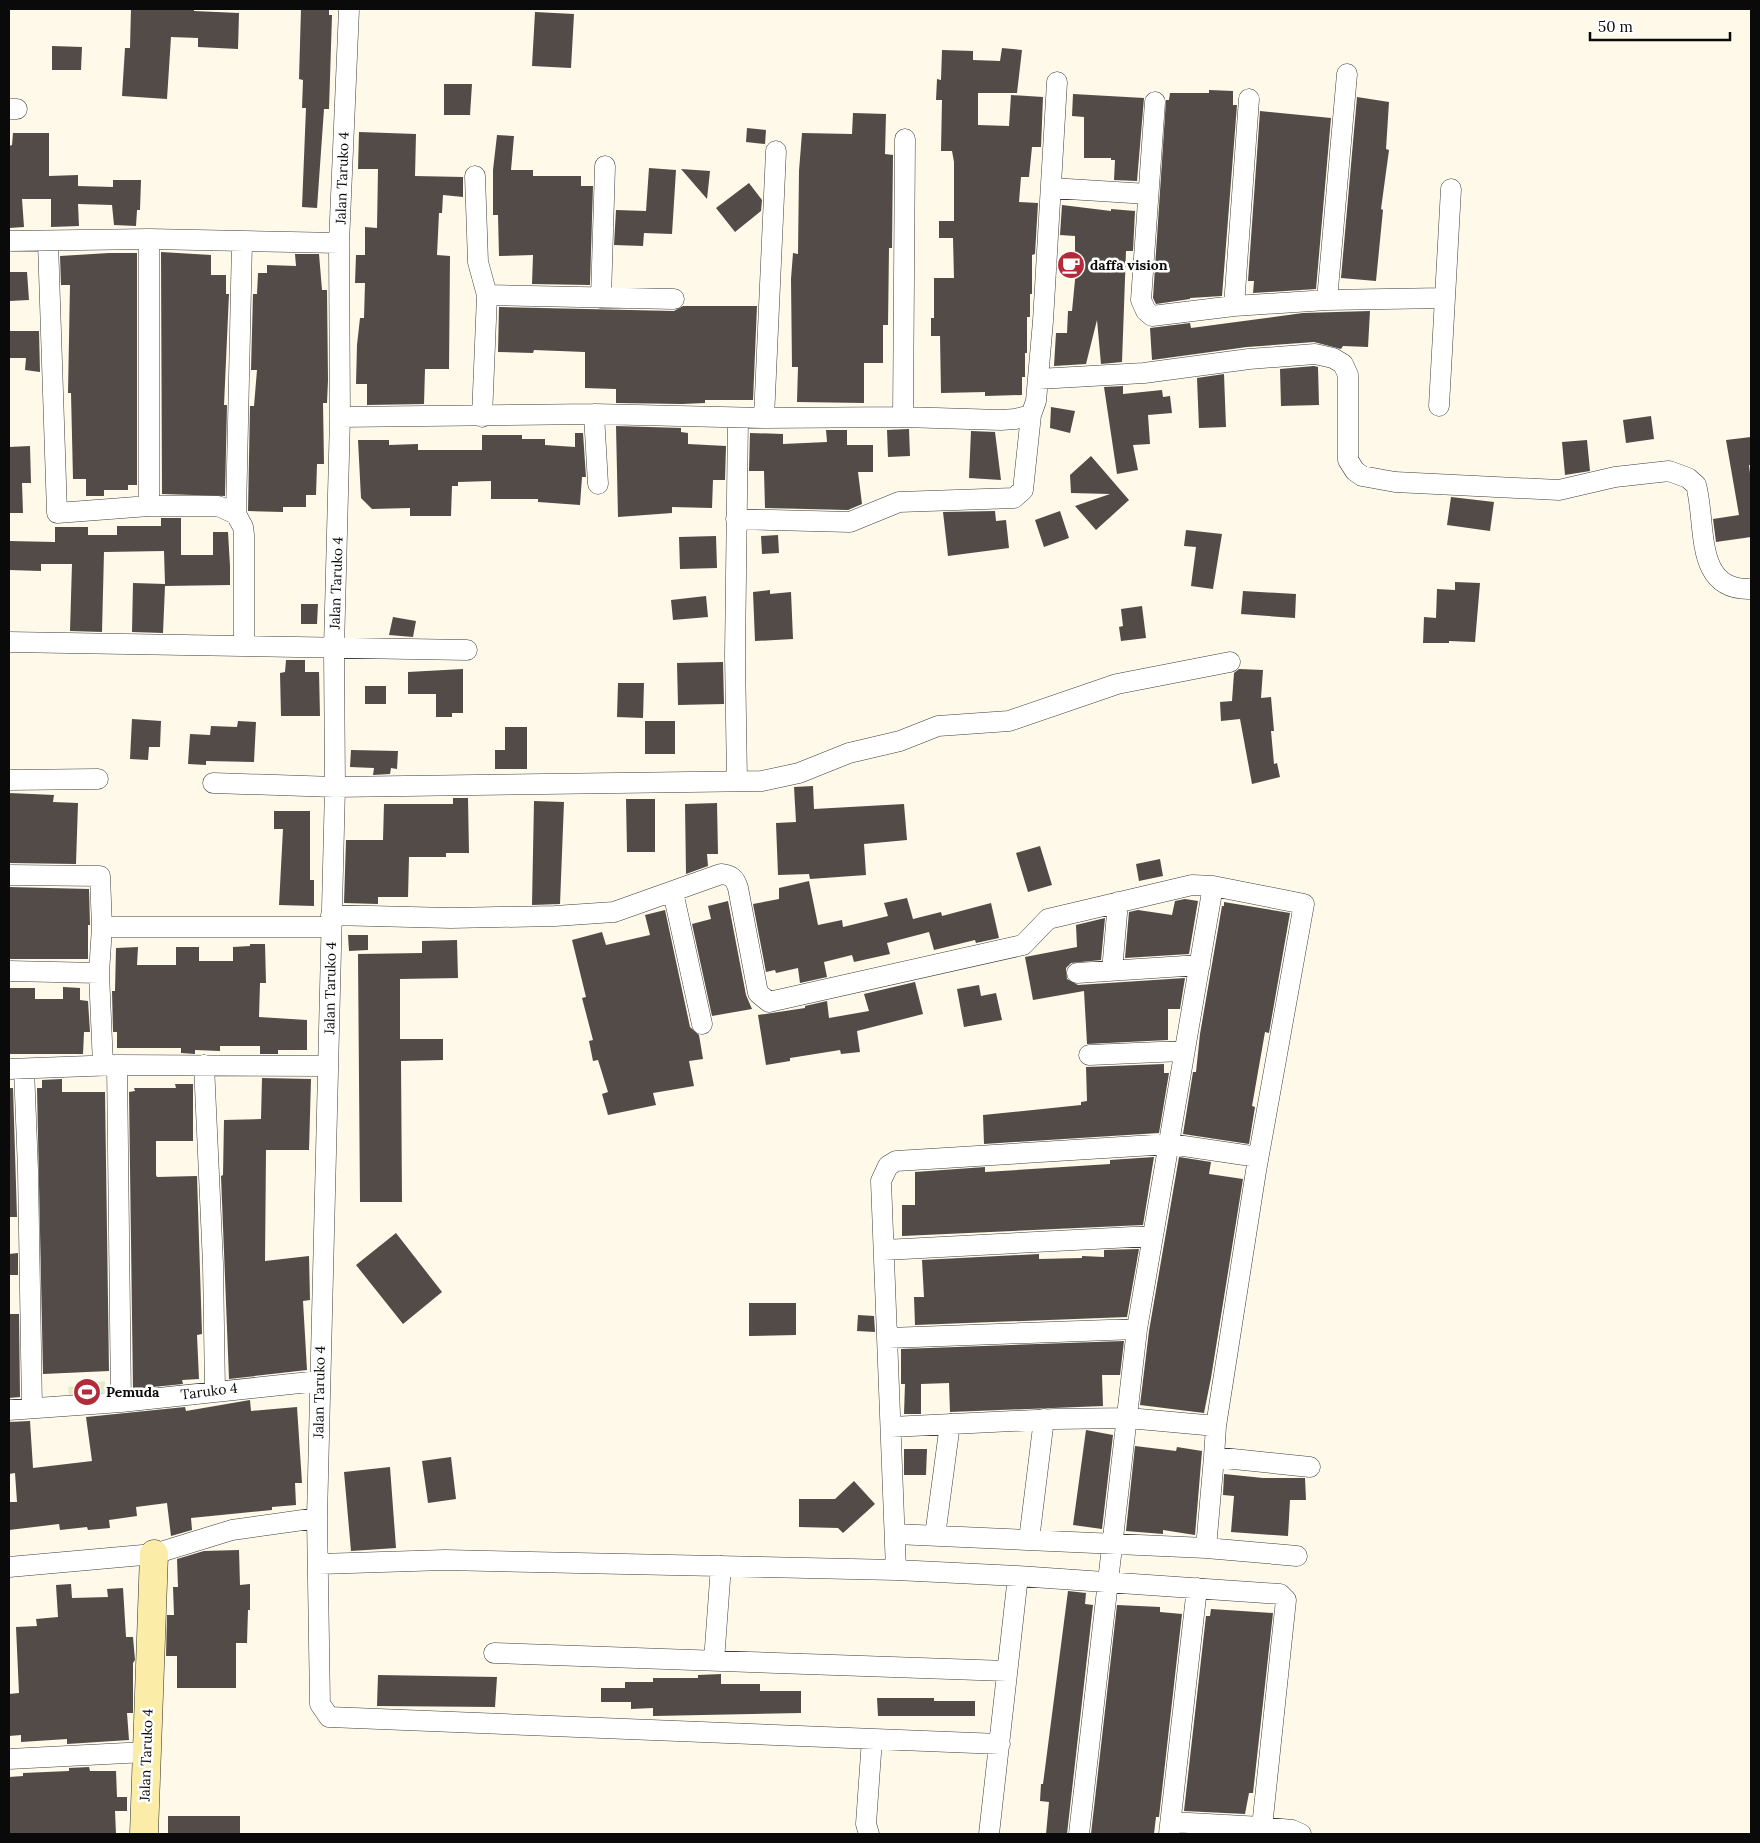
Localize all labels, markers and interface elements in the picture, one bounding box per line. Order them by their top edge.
scale bar [1590,10,1730,42]
text: 50 m [1598,17,1633,36]
street label: Jalan Taruko 4 [331,131,353,226]
cafe icon: daffa vision [1056,250,1086,280]
place label: daffa vision [1090,256,1168,274]
street label: Jalan Taruko 4 [325,536,347,631]
street label: Jalan Taruko 4 [320,941,340,1035]
street label: Jalan Taruko 4 [309,1345,329,1439]
sports icon: Pemuda [72,1377,102,1407]
street label: Taruko 4 [180,1379,239,1403]
place label: Pemuda [106,1383,160,1401]
street label: Jalan Taruko 4 [135,1708,157,1803]

